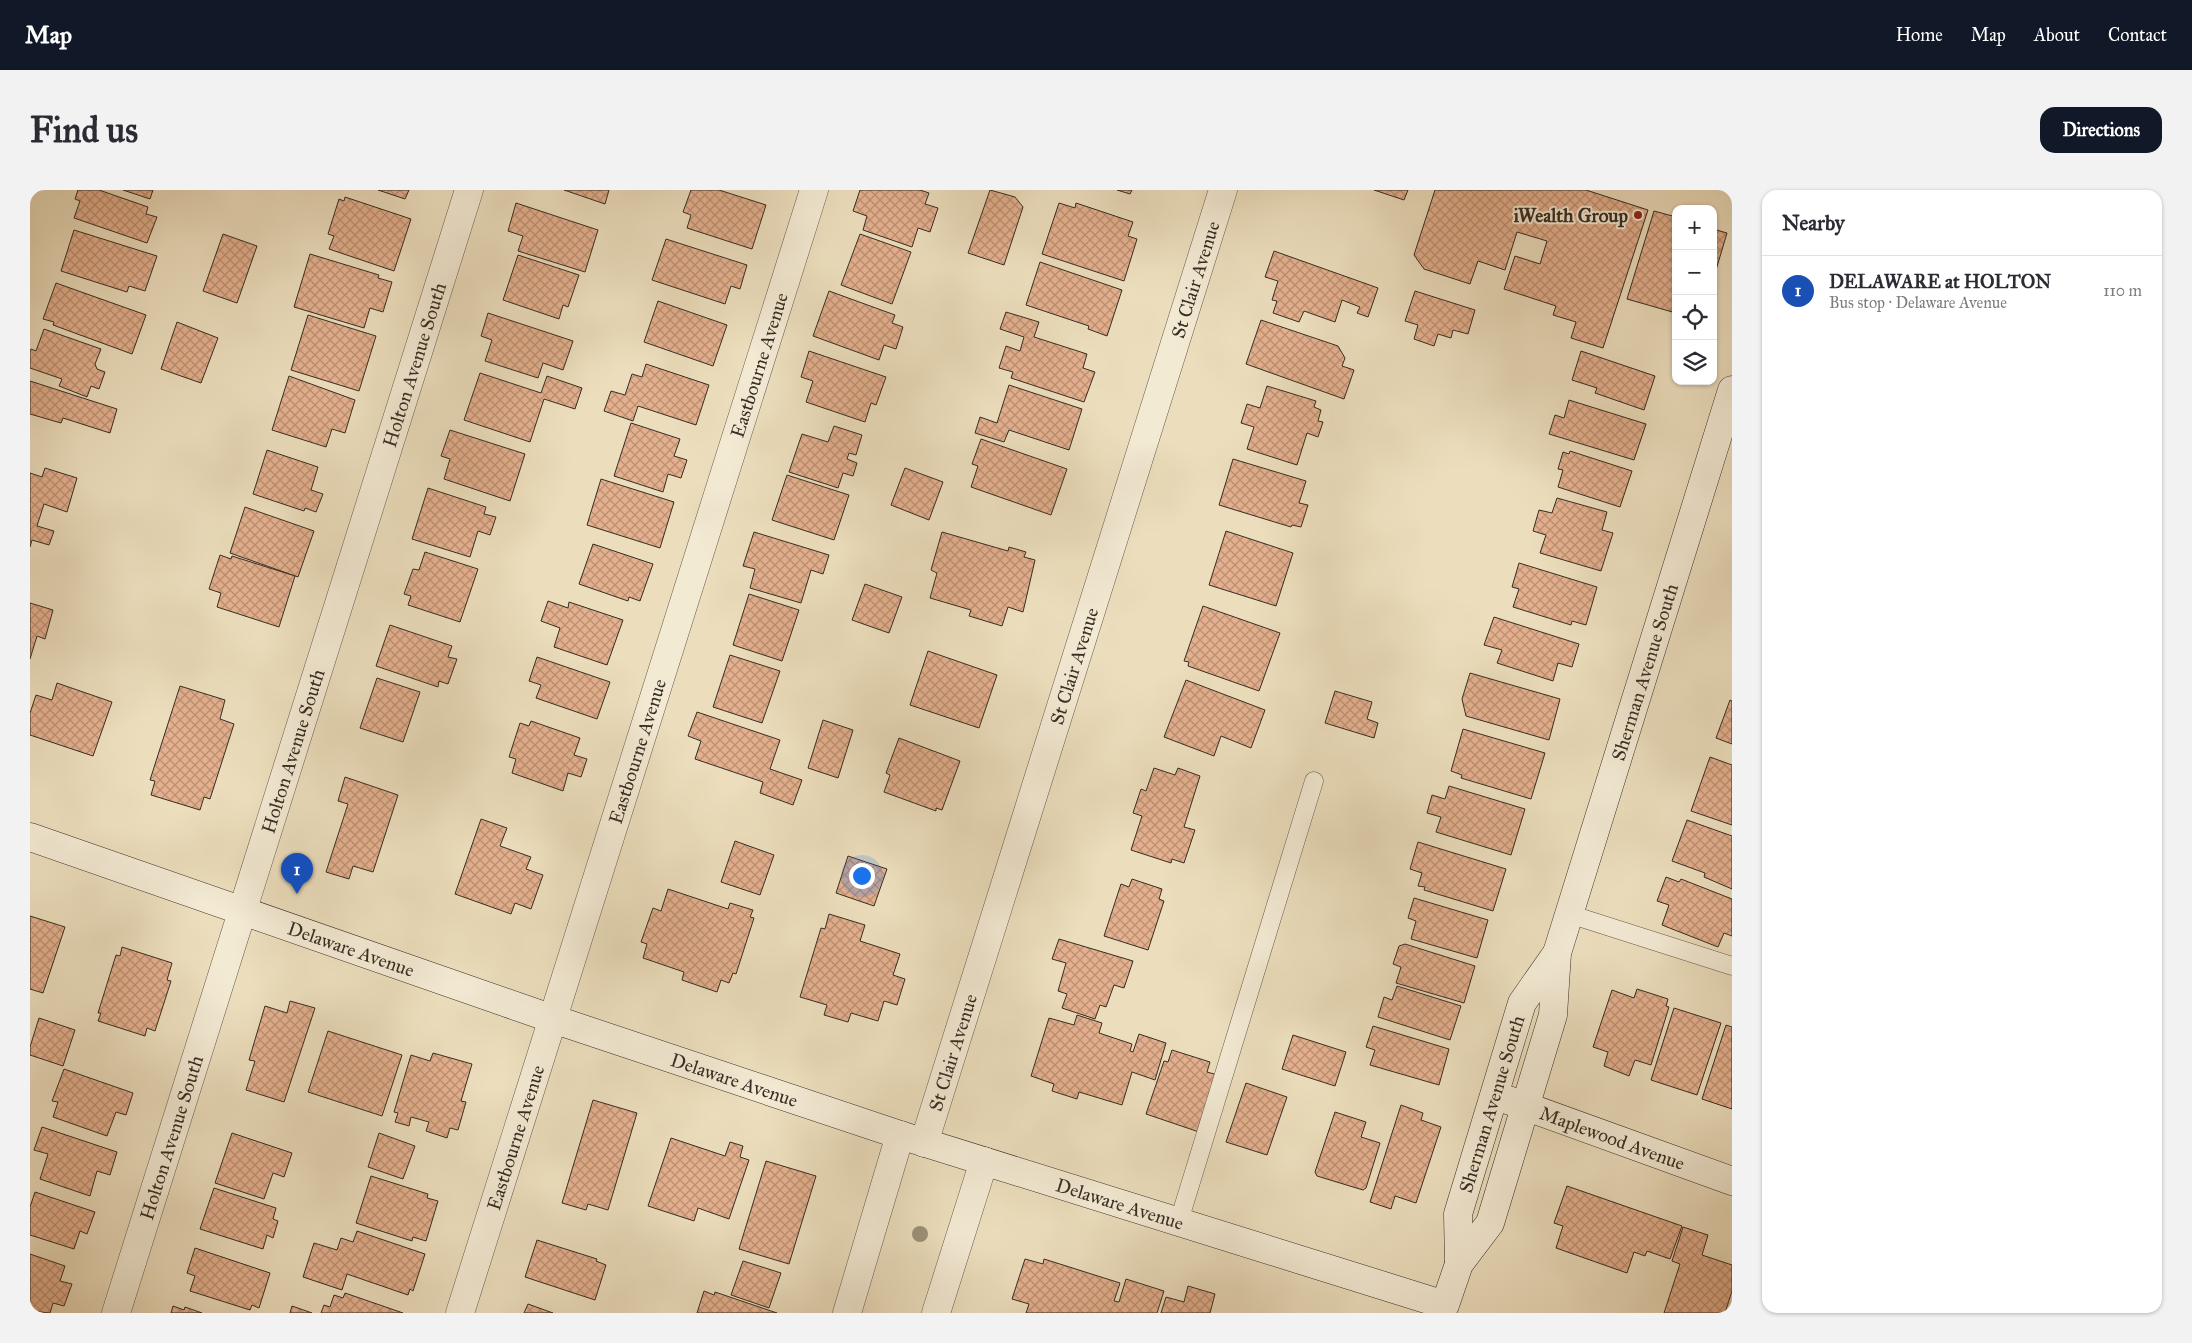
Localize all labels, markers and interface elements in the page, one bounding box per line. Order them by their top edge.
text: Map [25,20,72,50]
text: Home [1896,24,1943,46]
text: Map [1971,24,2006,46]
text: About [2034,24,2080,46]
text: Contact [2108,24,2167,46]
button: Directions [2040,107,2162,153]
text: Find us [30,109,138,152]
place label: iWealth Group [1514,204,1628,228]
map controls [1672,205,1717,385]
button: + [1672,205,1717,250]
marker: iWealth Group [1632,209,1644,221]
text: Nearby [1782,210,1845,236]
street label: St Clair Avenue [1166,218,1225,341]
button: − [1672,250,1717,295]
text: DELAWARE at HOLTON [1829,270,2051,293]
street label: Holton Avenue South [378,279,451,450]
text: 1 [1795,281,1801,300]
text: 110 m [2103,281,2142,300]
street label: Eastbourne Avenue [726,290,793,441]
text: Bus stop · Delaware Avenue [1829,293,2007,312]
button: locate [1672,295,1717,340]
button: layers [1672,340,1717,385]
street label: Sherman Avenue South [1607,580,1683,763]
street label: St Clair Avenue [1045,605,1103,727]
street label: Holton Avenue South [256,666,330,836]
street label: Eastbourne Avenue [604,676,671,827]
pin: 1 [281,853,313,894]
your location [849,863,875,889]
street label: Delaware Avenue [285,917,417,982]
street label: St Clair Avenue [924,991,982,1114]
street label: Sherman Avenue South [1454,1012,1530,1196]
street label: Delaware Avenue [668,1048,801,1112]
street label: Holton Avenue South [135,1052,208,1223]
street label: Eastbourne Avenue [482,1062,549,1213]
street label: Maplewood Avenue [1537,1101,1688,1175]
street label: Delaware Avenue [1053,1173,1187,1235]

